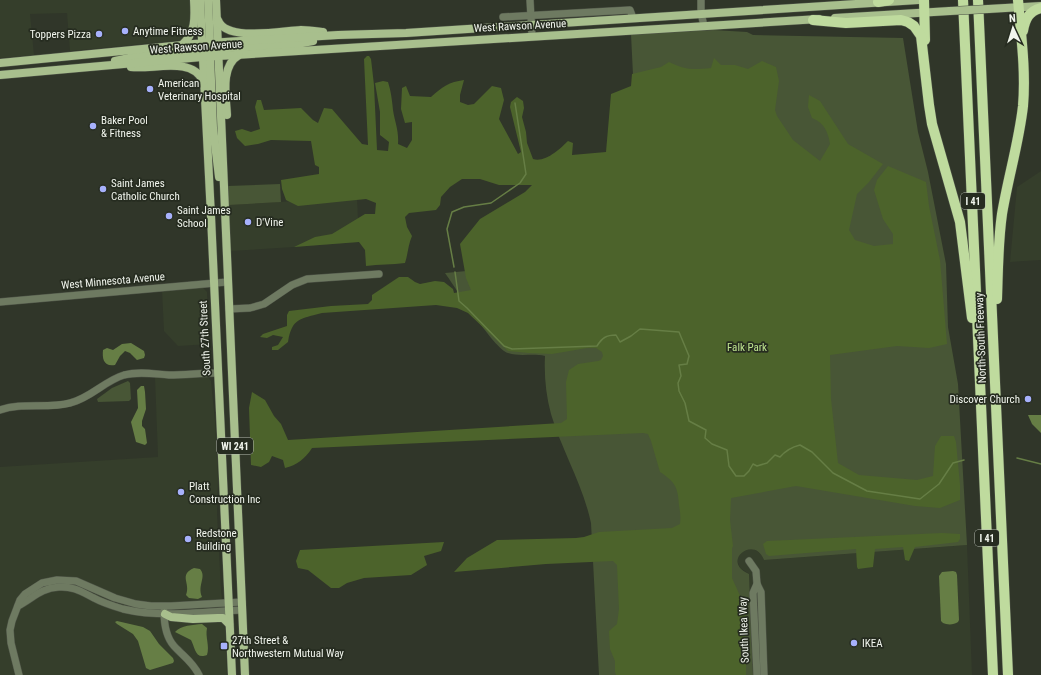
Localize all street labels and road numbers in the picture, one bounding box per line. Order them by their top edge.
street label: West Rawson Avenue [473,17,567,35]
street label: West Rawson Avenue [149,37,243,57]
road number: I 41 [961,193,985,209]
street label: West Minnesota Avenue [61,270,165,292]
street label: North-South Freeway [973,292,989,383]
street label: South 27th Street [197,300,213,376]
road number: WI 241 [217,438,253,454]
road number: I 41 [975,530,999,546]
street label: South Ikea Way [736,596,752,663]

